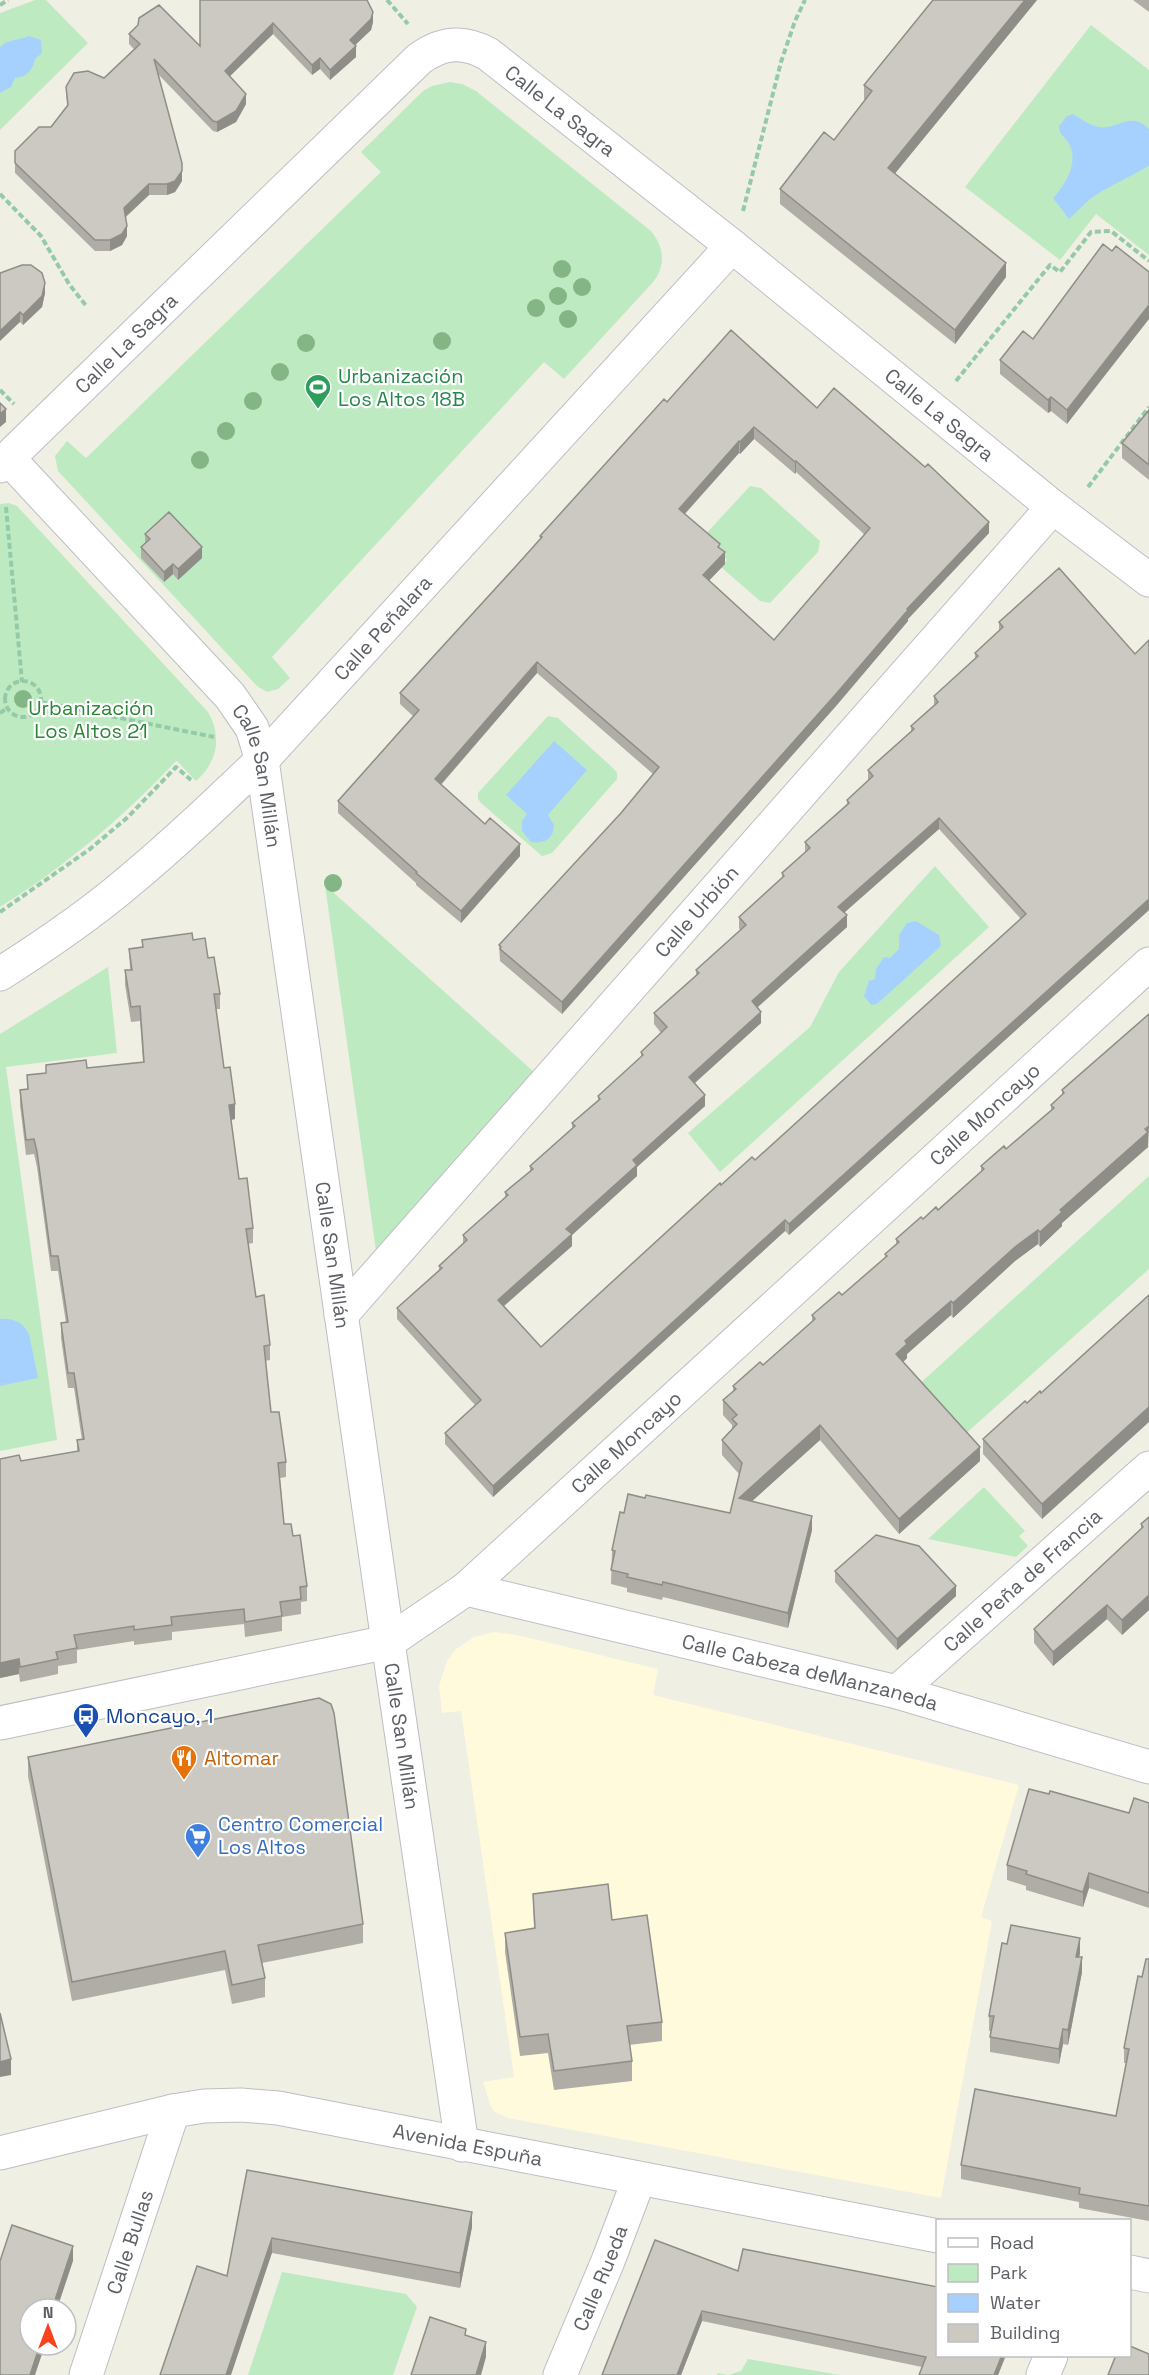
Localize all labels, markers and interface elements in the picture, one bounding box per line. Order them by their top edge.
street label: Calle La Sagra [500,59,621,162]
street label: Calle La Sagra [69,287,183,399]
street label: Calle La Sagra [879,362,1000,467]
place label: Urbanización Los Altos 18B [338,363,465,412]
sports icon: Urbanización Los Altos 18B [303,372,333,410]
street label: Calle Peñalara [328,570,437,686]
park label: Urbanización Los Altos 21 [28,695,154,744]
street label: Calle San Millán [226,699,287,849]
street label: Calle Urbión [649,860,744,963]
street label: Calle Moncayo [924,1057,1046,1171]
street label: Calle San Millán [309,1180,356,1330]
street label: Calle Moncayo [566,1385,687,1499]
street label: Calle Peña de Francia [938,1503,1107,1658]
street label: Calle Cabeza deManzaneda [679,1628,941,1717]
street label: Calle San Millán [378,1661,425,1811]
bus stop icon: Moncayo, 1 [71,1701,101,1739]
place label: Moncayo, 1 [106,1703,213,1729]
restaurant icon: Altomar [169,1743,199,1781]
place label: Altomar [204,1745,279,1771]
place label: Centro Comercial Los Altos [218,1811,383,1860]
supermarket icon: Centro Comercial Los Altos [183,1821,213,1859]
street label: Avenida Espuña [391,2118,545,2172]
street label: Calle Bullas [101,2186,159,2298]
legend [936,2219,1131,2357]
street label: Calle Rueda [567,2221,633,2335]
text: Road [990,2231,1034,2254]
text: Park [990,2261,1028,2284]
text: Water [990,2291,1041,2314]
north arrow [18,2297,78,2357]
text: N [43,2302,53,2323]
text: Building [990,2321,1060,2344]

